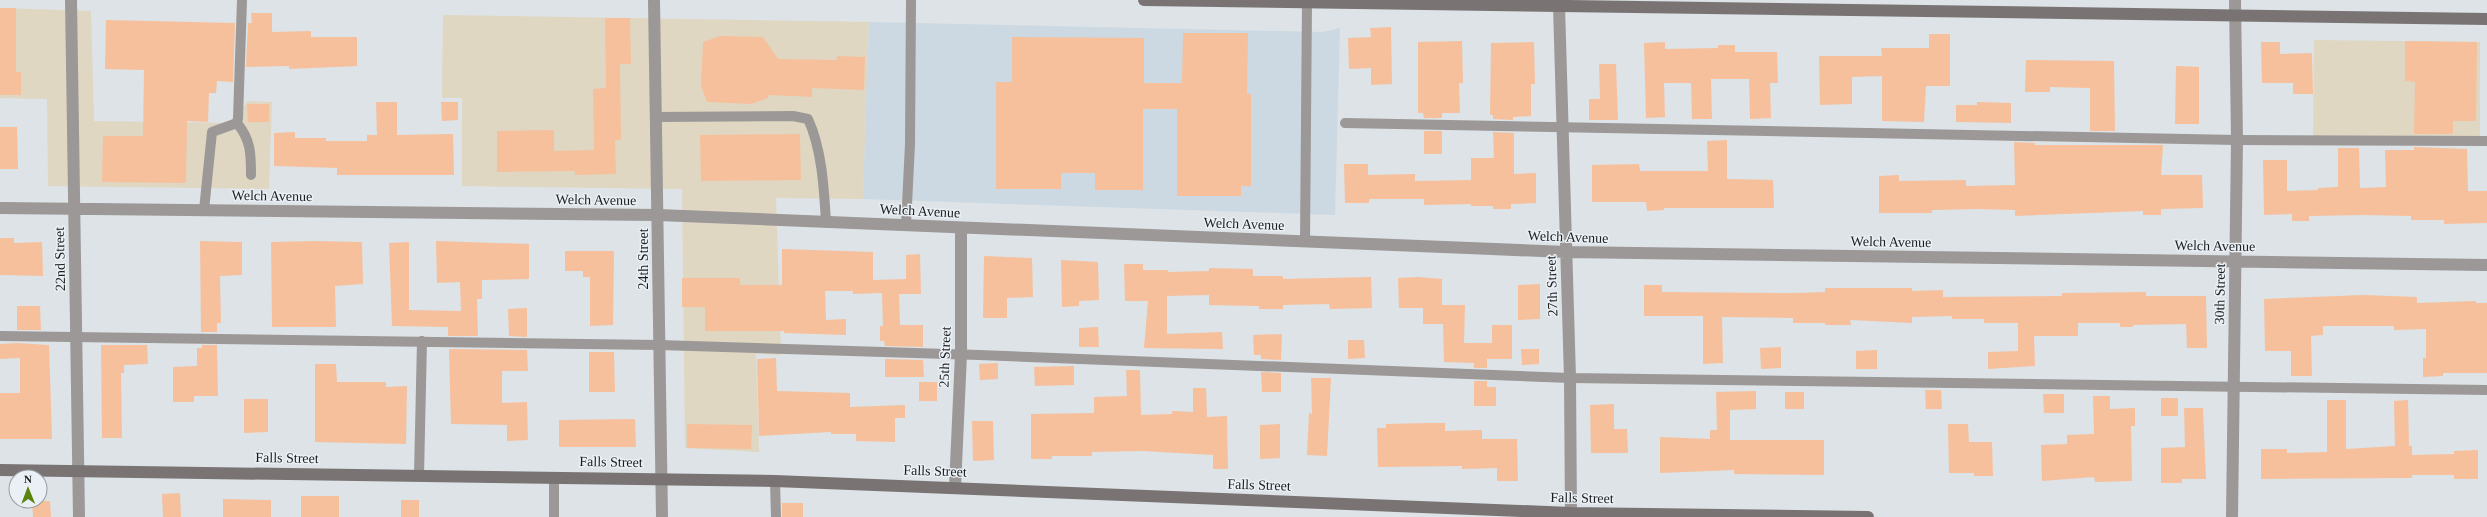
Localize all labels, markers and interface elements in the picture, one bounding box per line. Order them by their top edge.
street label: Welch Avenue [232,188,312,204]
street label: Welch Avenue [556,192,636,208]
street label: Welch Avenue [879,201,961,221]
street label: Welch Avenue [1203,215,1285,233]
street label: 22nd Street [52,227,68,291]
street label: 24th Street [636,228,651,290]
street label: Welch Avenue [1527,228,1609,246]
street label: Welch Avenue [1851,234,1931,250]
street label: Welch Avenue [2175,238,2255,254]
street label: 27th Street [1543,255,1561,317]
street label: 30th Street [2212,263,2228,325]
street label: 25th Street [936,326,954,388]
street label: Falls Street [255,450,319,466]
street label: Falls Street [579,454,643,470]
street label: Falls Street [903,462,967,480]
north arrow [8,469,48,509]
text: N [24,473,32,485]
street label: Falls Street [1227,476,1291,494]
street label: Falls Street [1550,490,1614,506]

